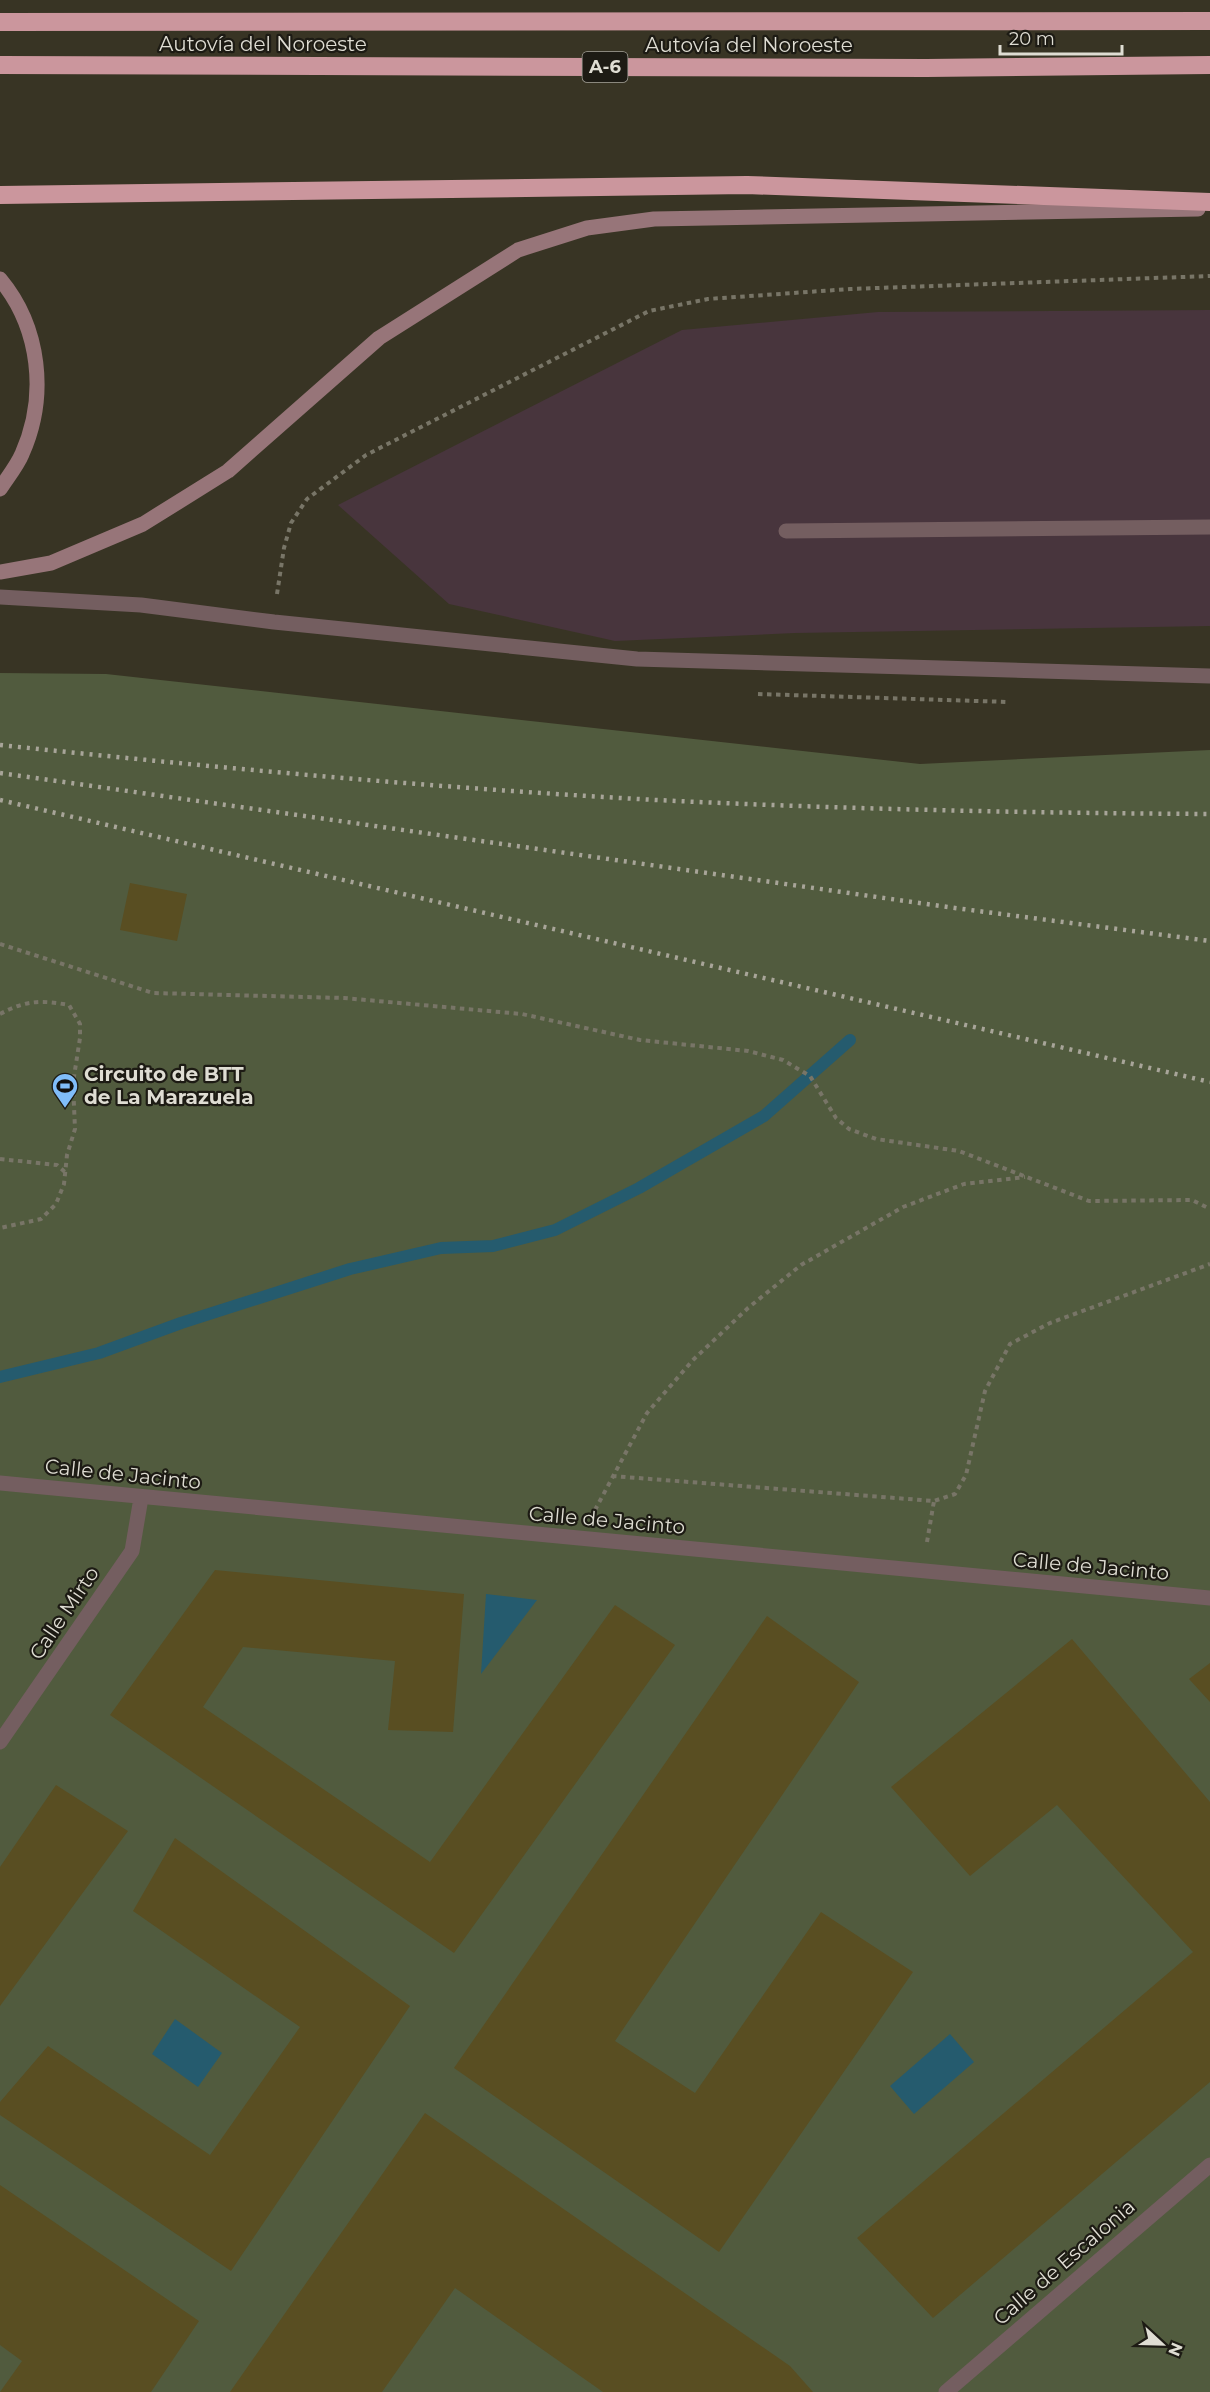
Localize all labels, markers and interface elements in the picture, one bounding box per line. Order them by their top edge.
scale bar [1000,18,1122,56]
text: 20 m [1009,28,1055,50]
street label: Autovía del Noroeste [159,32,367,56]
street label: Autovía del Noroeste [645,33,853,57]
road number: A-6 [582,52,628,82]
place label: Circuito de BTT de La Marazuela [84,1062,253,1109]
sports icon: Circuito de BTT de La Marazuela [50,1071,80,1109]
street label: Calle de Jacinto [44,1454,202,1494]
street label: Calle de Jacinto [528,1501,686,1539]
street label: Calle de Jacinto [1012,1547,1170,1585]
street label: Calle Mirto [24,1562,104,1664]
street label: Calle de Escalonia [988,2194,1140,2330]
north arrow [1132,2314,1192,2374]
text: N [1164,2340,1187,2359]

